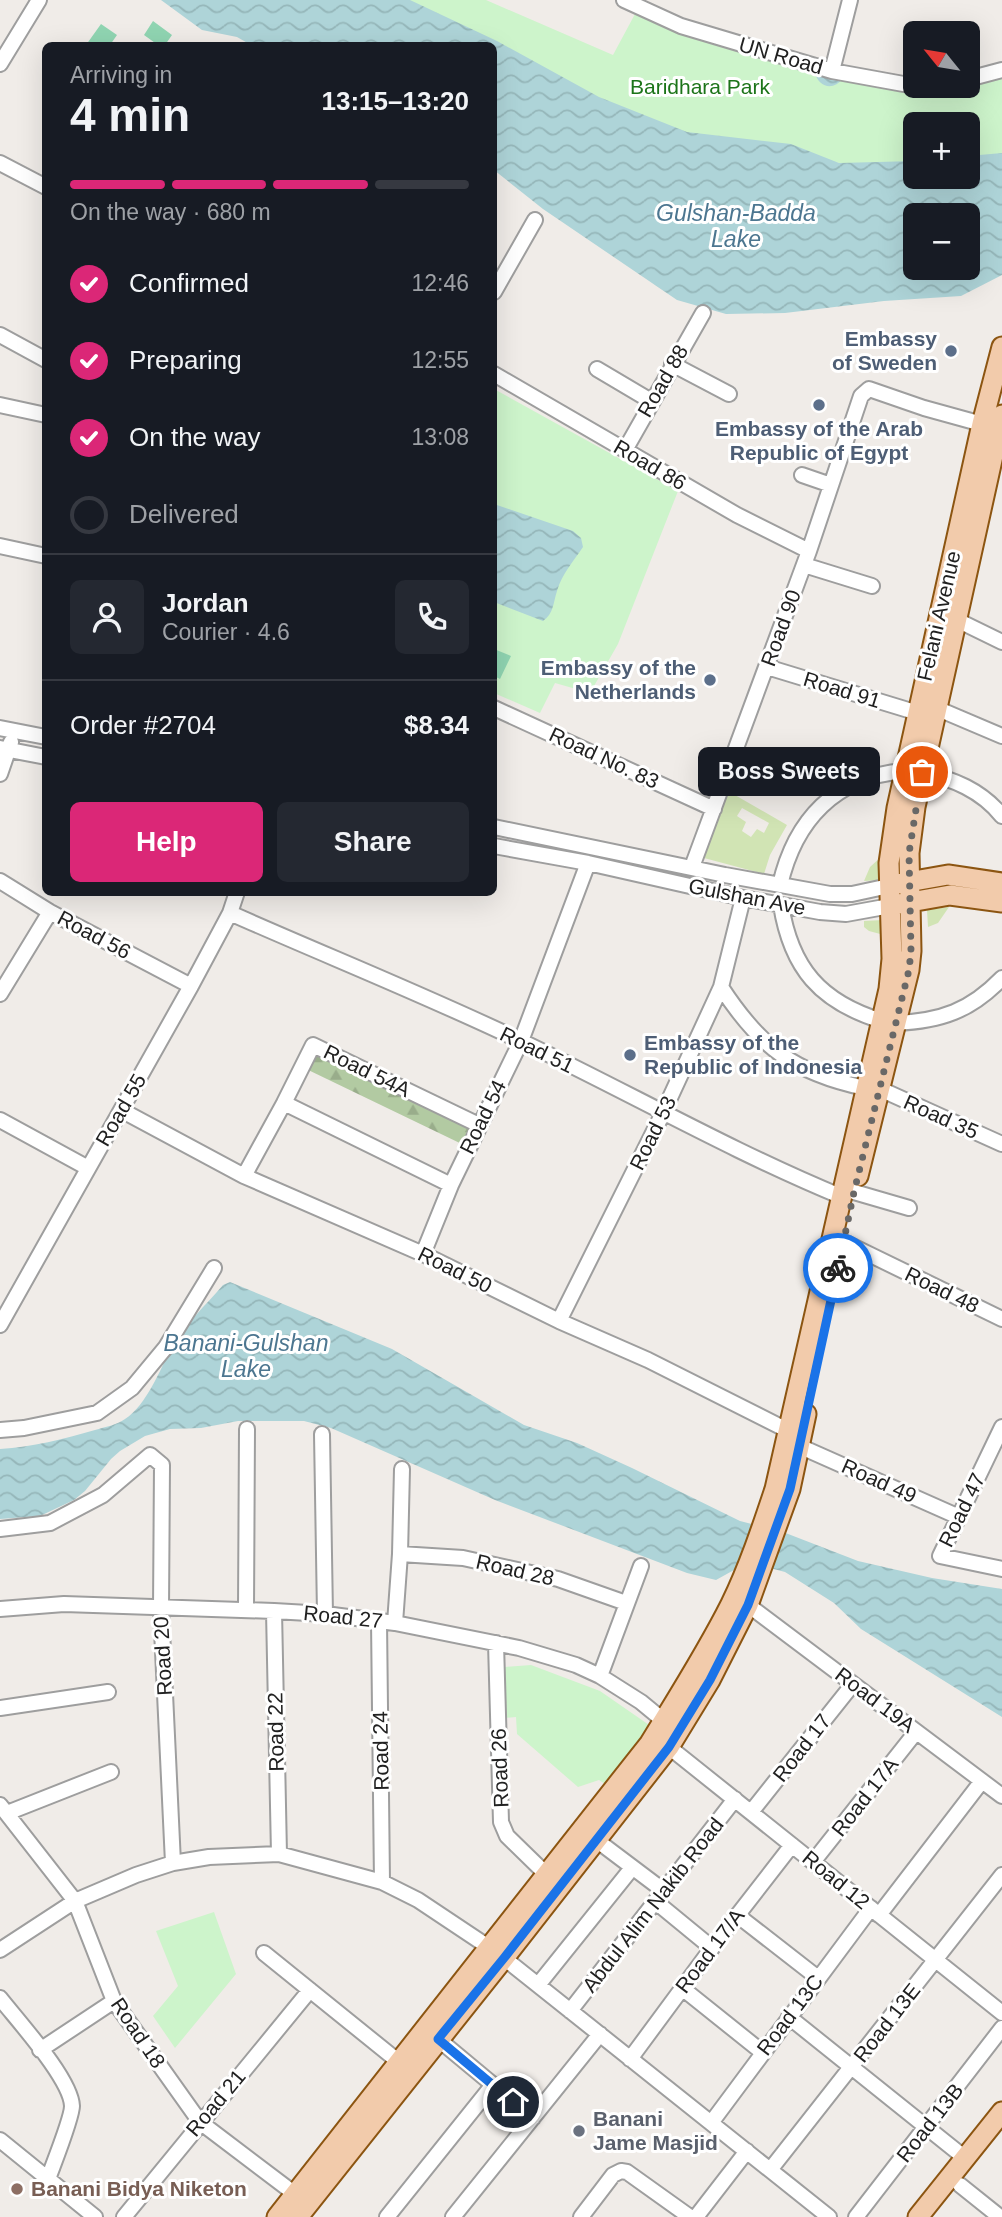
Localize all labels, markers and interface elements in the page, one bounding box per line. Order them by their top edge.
north arrow [903,21,980,98]
map controls [903,21,980,280]
street label: UN Road [736,33,826,78]
text: Arriving in [70,62,172,88]
park label: Baridhara Park [630,75,771,98]
text: 13:15–13:20 [322,86,469,116]
text: 4 min [70,89,190,141]
button: + [903,112,980,189]
text: On the way · 680 m [70,199,271,225]
water label: Gulshan-Badda Lake [656,200,816,252]
button: − [903,203,980,280]
icon: check [70,265,108,303]
text: Confirmed [129,268,249,298]
text: 12:46 [411,270,469,296]
place label: Embassy of Sweden [832,327,937,374]
street label: Road 88 [633,341,692,421]
icon: check [70,342,108,380]
marker: Embassy of Sweden [943,343,959,359]
text: Preparing [129,345,242,375]
text: 12:55 [411,347,469,373]
marker: Embassy of the Arab Republic of Egypt [811,397,827,413]
place label: Embassy of the Arab Republic of Egypt [715,417,923,464]
icon: check [70,419,108,457]
text: On the way [129,422,261,452]
text: 13:08 [411,424,469,450]
street label: Road 86 [610,435,690,494]
text: Delivered [129,499,239,529]
street label: Felani Avenue [912,549,965,683]
button: person [70,580,144,654]
button: phone [395,580,469,654]
street label: Road 90 [756,587,805,669]
text: Jordan [162,588,249,618]
text: Courier · 4.6 [162,619,290,645]
place label: Embassy of the Netherlands [541,656,696,703]
street label: Road 91 [801,667,883,712]
marker: Embassy of the Netherlands [702,672,718,688]
text: Order #2704 [70,710,216,740]
text: $8.34 [404,710,469,740]
street label: Road No. 83 [546,722,663,793]
pin [892,742,952,802]
callout: Boss Sweets [698,748,880,796]
icon: bag [903,753,941,791]
text: Boss Sweets [718,758,860,784]
button: Help [70,802,263,882]
button: Share [277,802,469,882]
street label: Gulshan Ave [687,874,808,919]
street label: Road 56 [54,906,135,963]
street label: Road 51 [496,1022,578,1077]
place label: Embassy of the Republic of Indonesia [644,1031,863,1078]
street label: Road 54A [320,1040,414,1101]
marker: Embassy of the Republic of Indonesia [622,1047,638,1063]
street label: Road 55 [91,1070,150,1150]
street label: Road 54 [455,1076,510,1158]
street label: Road 35 [900,1090,982,1143]
street label: Road 53 [625,1092,680,1174]
courier [803,1233,873,1303]
street label: Road 50 [414,1242,496,1297]
icon: bike [819,1249,857,1287]
street label: Road 48 [901,1262,983,1317]
water label: Banani-Gulshan Lake [164,1330,328,1382]
street label: Road 49 [838,1454,920,1507]
street label: Road 47 [934,1469,989,1551]
street label: Road 28 [474,1549,556,1590]
street label: Road 27 [302,1601,384,1632]
street label: Road 20 [149,1616,176,1696]
street label: Road 19A [831,1662,920,1737]
street label: Road 22 [263,1692,288,1772]
street label: Road 17 [768,1709,835,1786]
street label: Road 24 [368,1711,393,1791]
street label: Road 26 [487,1728,512,1808]
street label: Road 17A [827,1753,902,1841]
street label: Abdul Alim Nakib Road [577,1813,728,1996]
street label: Road 12 [798,1846,874,1914]
street label: Road 17/A [671,1904,749,1997]
street label: Road 13C [752,1970,827,2059]
street label: Road 13E [849,1979,924,2067]
street label: Road 18 [107,1993,170,2072]
street label: Road 21 [181,2065,250,2140]
pin [483,2072,543,2132]
street label: Road 13B [892,2079,967,2167]
icon: home [494,2083,532,2121]
place label: Banani Jame Masjid [593,2107,718,2154]
marker: Banani Jame Masjid [571,2123,587,2139]
place label: Banani Bidya Niketon [31,2177,247,2200]
marker: Banani Bidya Niketon [9,2181,25,2197]

